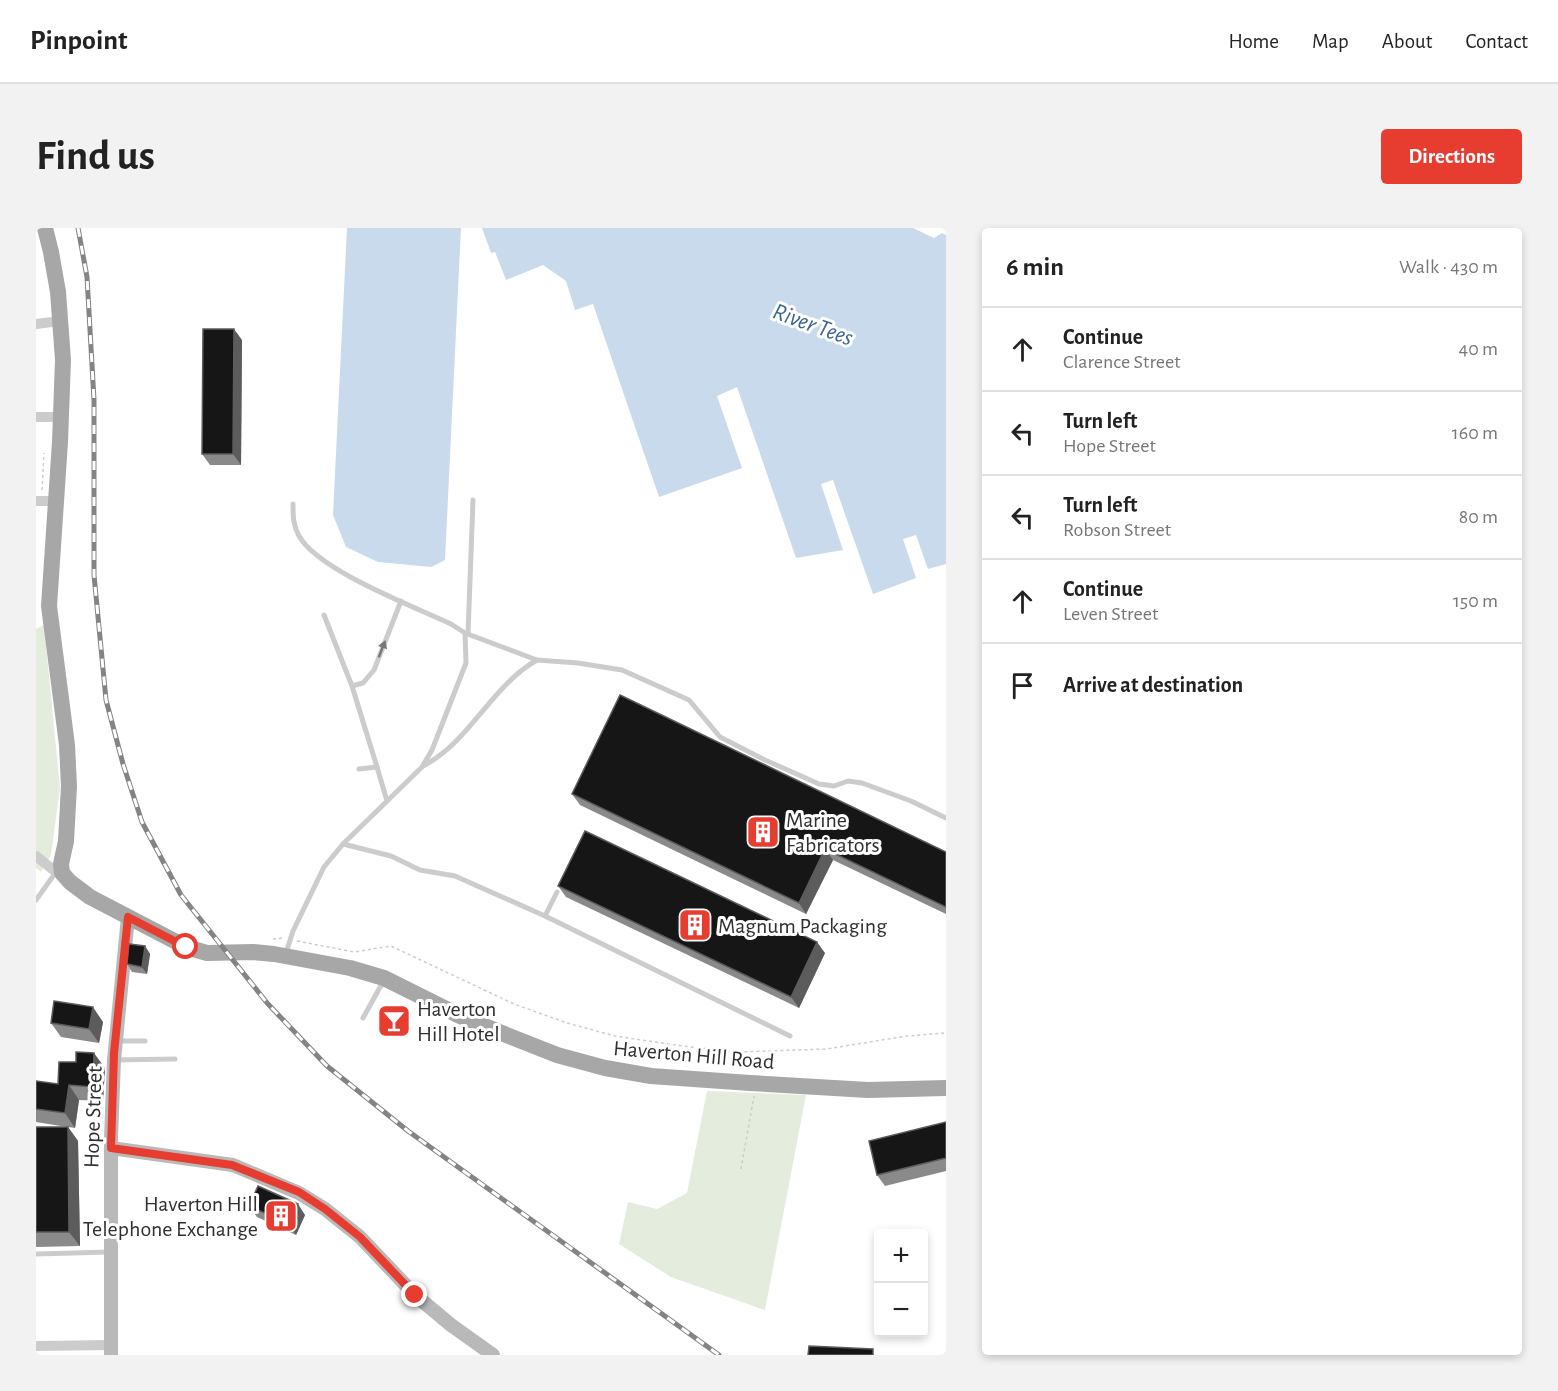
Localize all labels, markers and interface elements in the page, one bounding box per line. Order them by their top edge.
text: Pinpoint [30,27,128,55]
text: Home [1228,31,1279,52]
text: Map [1312,31,1349,52]
text: About [1382,31,1432,52]
text: Contact [1465,31,1528,52]
button: Directions [1381,129,1522,184]
text: Find us [36,135,155,177]
text: 6 min [1006,254,1064,280]
text: Walk · 430 m [1399,257,1498,277]
water label: River Tees [769,299,856,351]
text: Continue [1063,326,1143,348]
icon: ahead [1006,333,1039,366]
text: 40 m [1459,339,1498,359]
text: Clarence Street [1063,352,1181,372]
text: Turn left [1063,410,1137,432]
icon: left [1006,417,1039,450]
text: 160 m [1452,423,1498,443]
text: Hope Street [1063,436,1156,456]
text: Turn left [1063,494,1137,516]
icon: left [1006,501,1039,534]
text: 80 m [1459,507,1498,527]
text: Robson Street [1063,520,1171,540]
text: Continue [1063,578,1143,600]
icon: ahead [1006,585,1039,618]
text: 150 m [1453,591,1498,611]
text: Leven Street [1063,604,1158,624]
one-way arrow [377,639,387,657]
icon: arrive [1006,669,1039,702]
text: Arrive at destination [1063,674,1243,696]
place label: Marine Fabricators [786,809,880,856]
building icon: Marine Fabricators [745,814,781,850]
building icon: Magnum Packaging [677,907,713,943]
place label: Magnum Packaging [718,915,887,937]
route start [172,933,198,959]
place label: Haverton Hill Hotel [417,998,500,1045]
bar icon: Haverton Hill Hotel [376,1003,412,1039]
street label: Haverton Hill Road [612,1037,775,1073]
street label: Hope Street [80,1066,106,1168]
place label: Haverton Hill Telephone Exchange [83,1193,258,1240]
building icon: Haverton Hill Telephone Exchange [263,1198,299,1234]
map controls [874,1229,928,1337]
button: + [874,1229,928,1283]
route end [401,1281,427,1307]
button: − [874,1283,928,1337]

